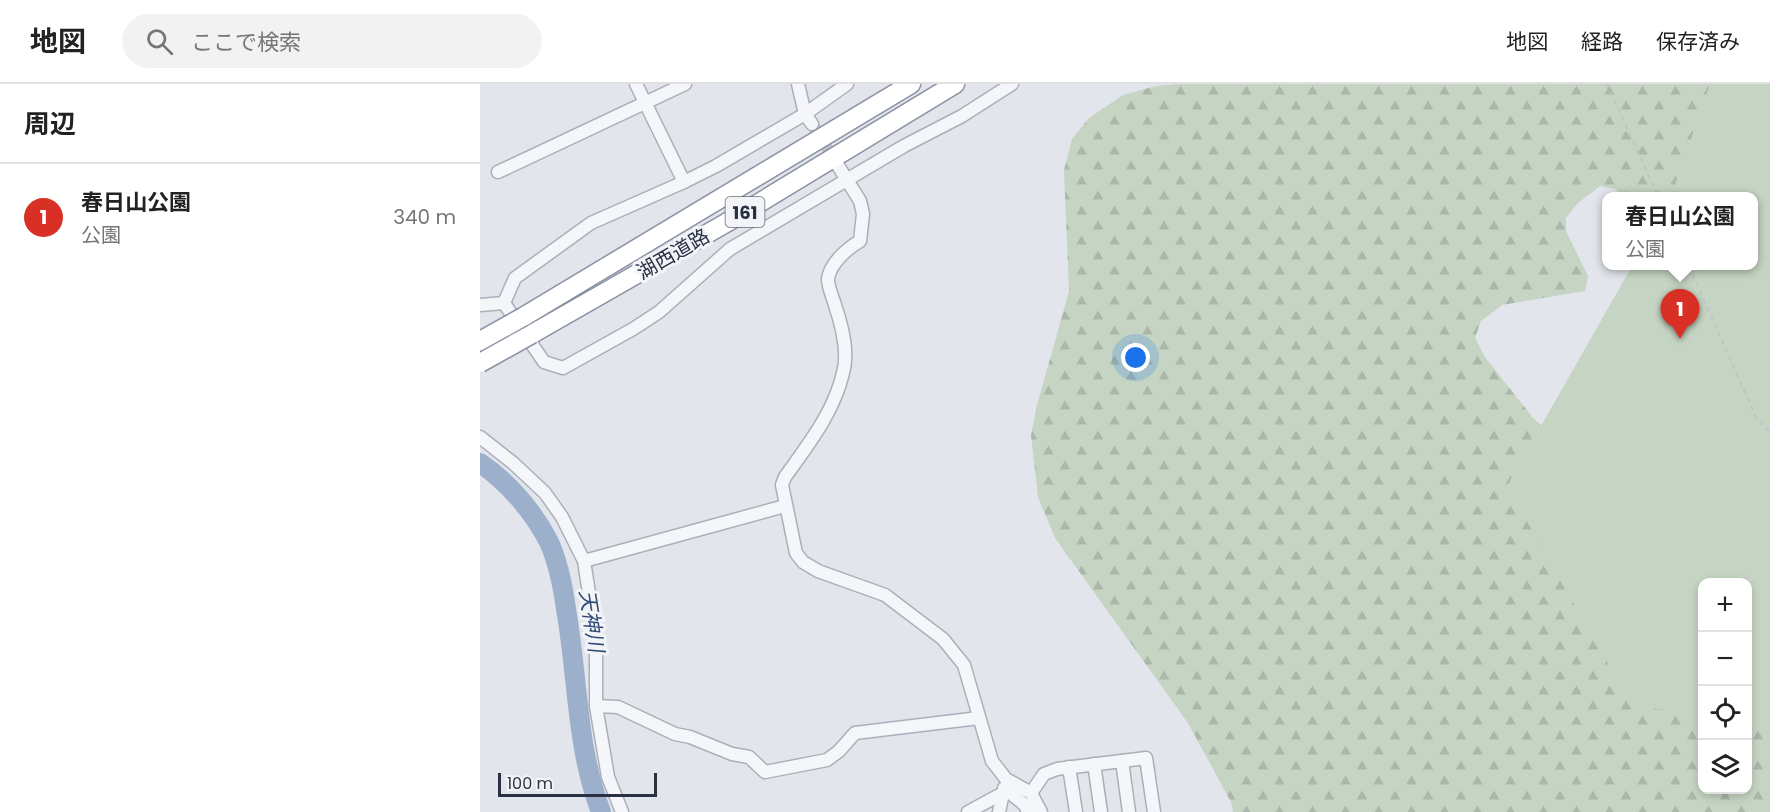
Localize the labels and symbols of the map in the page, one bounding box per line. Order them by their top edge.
road number: 161 [726,197,764,227]
street label: 湖西道路 [631,222,715,286]
pin: 1 [1660,290,1700,339]
your location [1121,343,1150,372]
water label: 天神川 [573,588,612,656]
scale bar [498,770,657,798]

